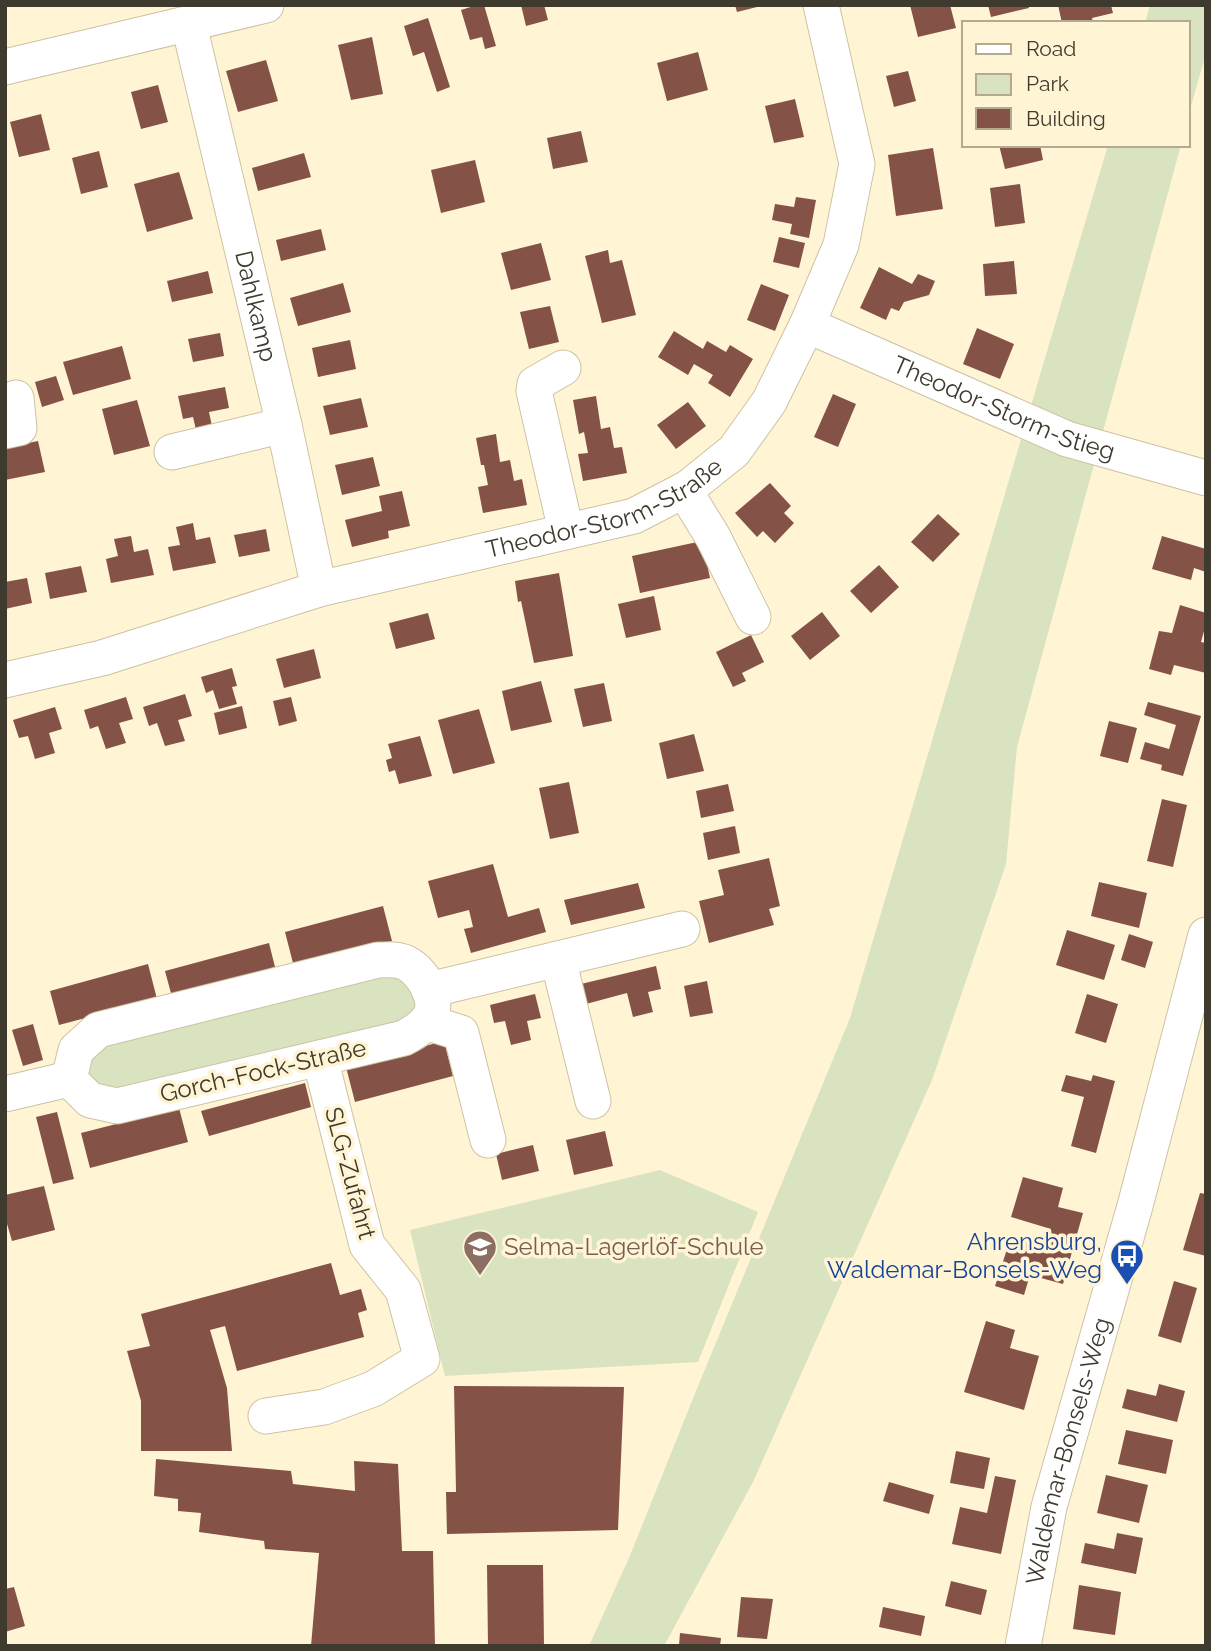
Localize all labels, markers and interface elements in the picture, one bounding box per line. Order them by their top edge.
legend [962,21,1190,147]
text: Road [1026,36,1076,61]
text: Park [1026,71,1069,96]
text: Building [1026,106,1106,131]
street label: Dahlkamp [229,248,283,365]
street label: Theodor-Storm-Stieg [889,349,1118,466]
street label: Theodor-Storm-Straße [483,451,728,564]
street label: Gorch-Fock-Straße [157,1033,369,1108]
street label: SLG-Zufahrt [319,1104,382,1242]
place label: Ahrensburg, Waldemar-Bonsels-Weg [827,1227,1102,1284]
school or university icon: Selma-Lagerlöf-Schule [461,1228,499,1277]
place label: Selma-Lagerlöf-Schule [504,1232,764,1261]
bus stop icon: Ahrensburg, Waldemar-Bonsels-Weg [1108,1237,1146,1286]
street label: Waldemar-Bonsels-Weg [1020,1314,1116,1587]

